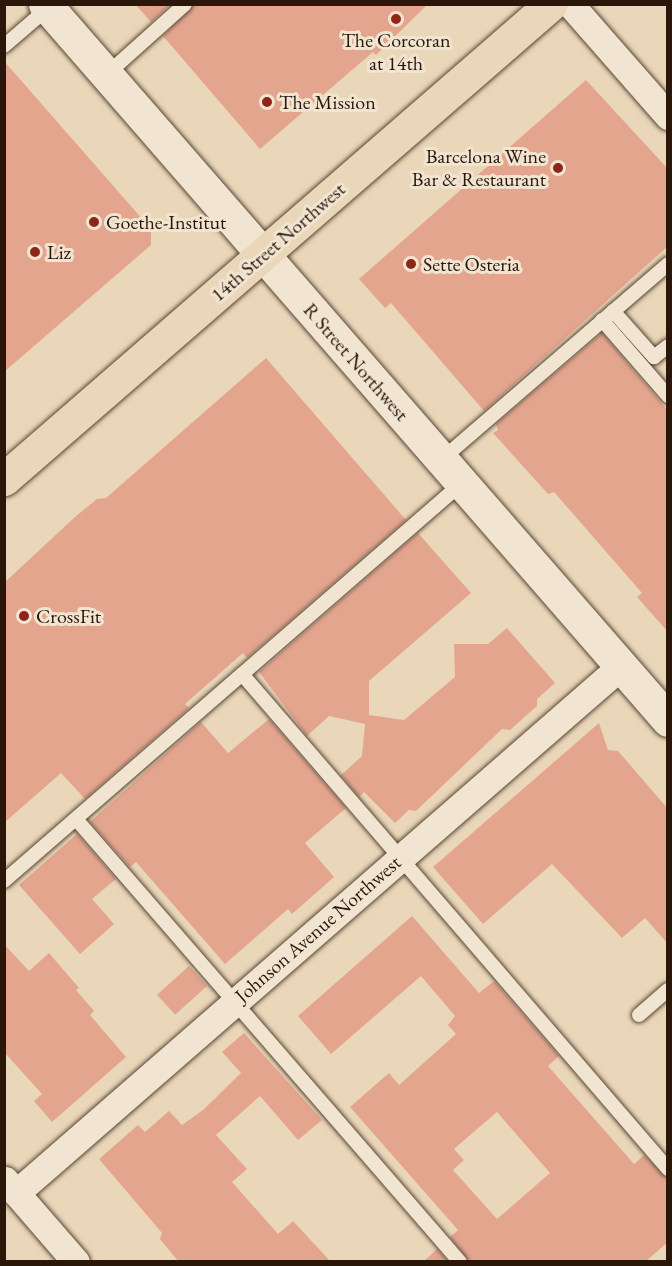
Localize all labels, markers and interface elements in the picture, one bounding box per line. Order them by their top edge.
marker: The Corcoran at 14th [389,12,403,26]
place label: The Corcoran at 14th [341,28,451,75]
place label: The Mission [279,90,376,114]
marker: The Mission [260,95,274,109]
place label: Barcelona Wine Bar & Restaurant [412,144,546,191]
marker: Barcelona Wine Bar & Restaurant [551,161,565,175]
street label: 14th Street Northwest [206,177,350,307]
place label: Goethe-Institut [106,210,226,234]
marker: Goethe-Institut [87,215,101,229]
place label: Liz [47,240,71,264]
marker: Liz [28,245,42,259]
place label: Sette Osteria [423,252,520,276]
marker: Sette Osteria [404,257,418,271]
street label: R Street Northwest [298,298,414,426]
place label: CrossFit [36,604,101,628]
marker: CrossFit [17,609,31,623]
street label: Johnson Avenue Northwest [230,850,406,1008]

